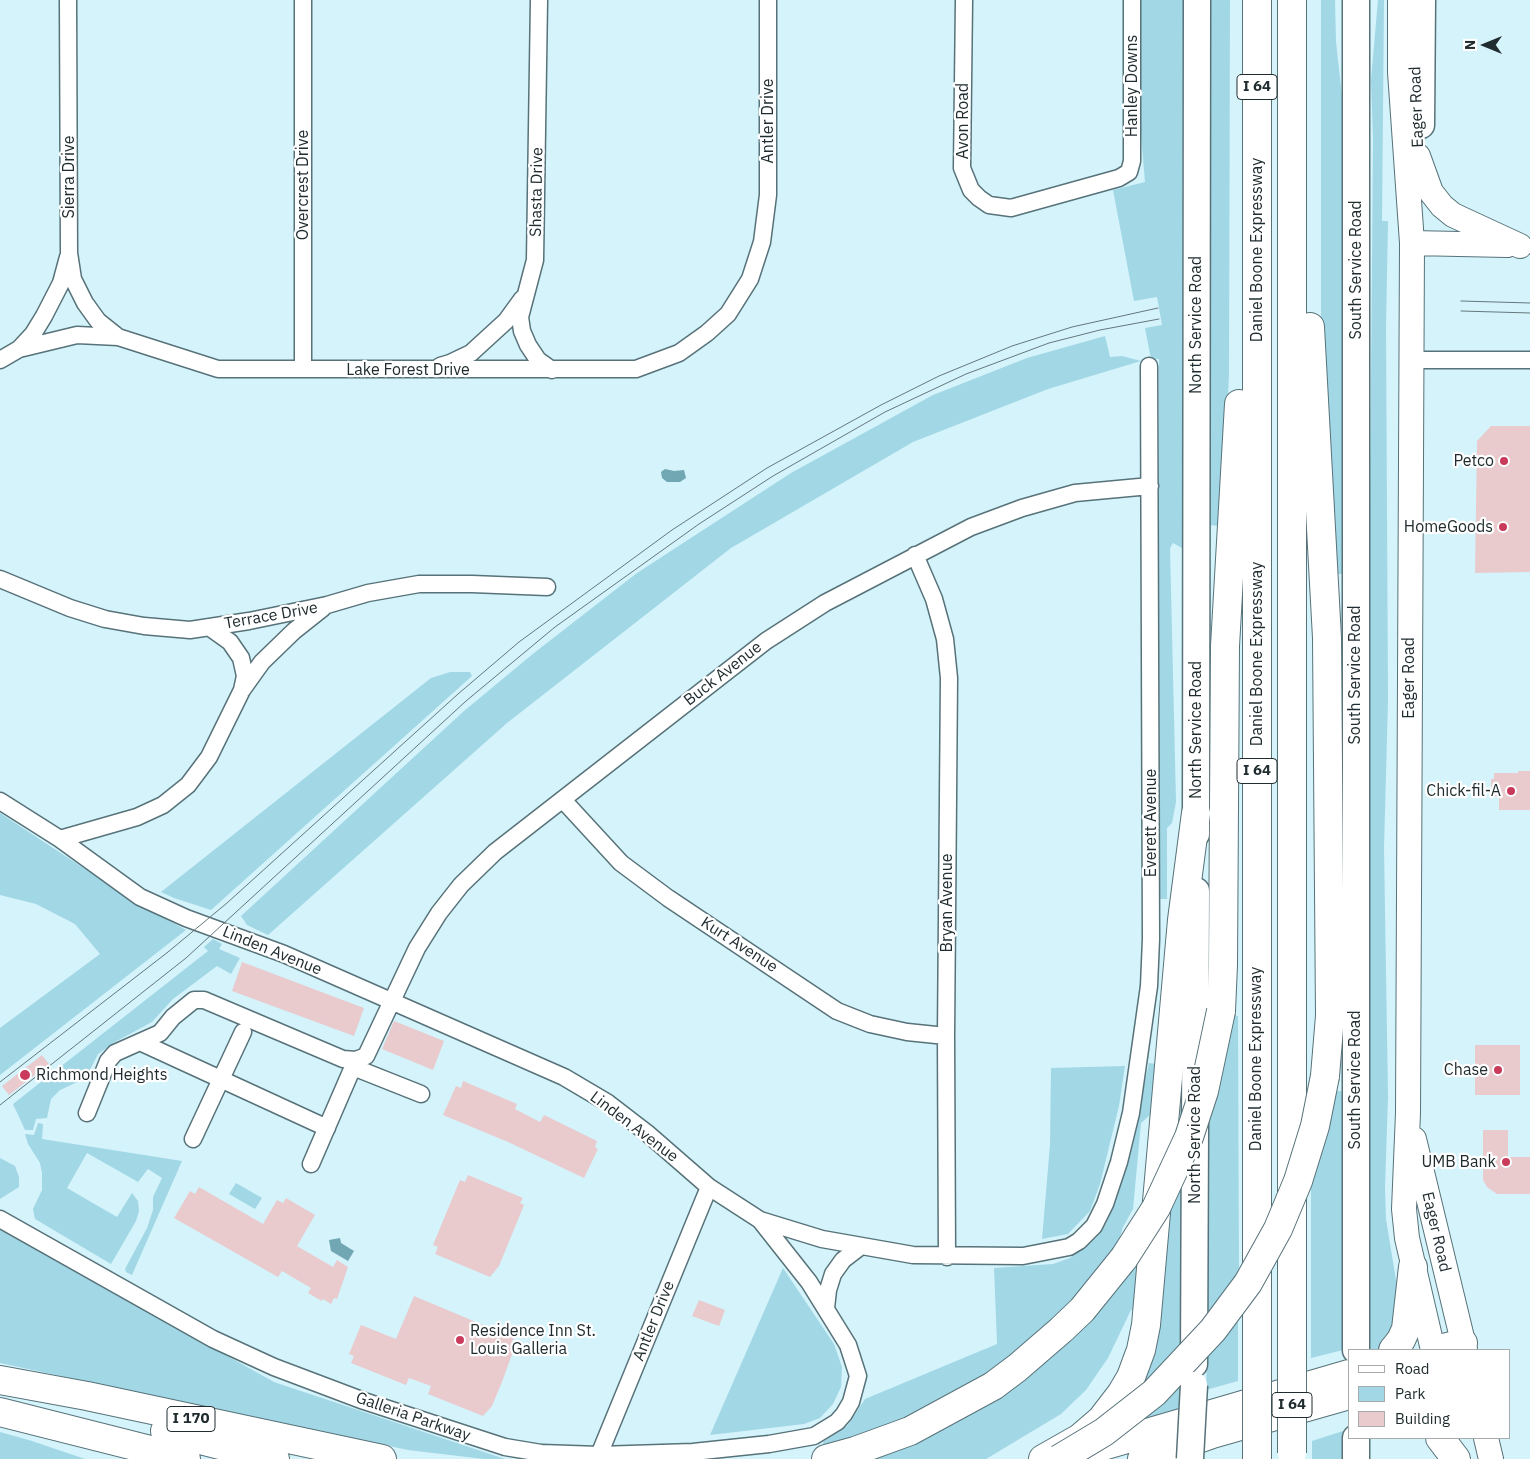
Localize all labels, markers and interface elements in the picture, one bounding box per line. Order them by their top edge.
north arrow [1460,20,1510,70]
street label: Hanley Downs [1122,35,1142,137]
text: N [1461,40,1479,50]
street label: Eager Road [1406,66,1428,148]
road number: I 64 [1237,74,1277,100]
street label: Antler Drive [758,79,778,163]
street label: Avon Road [953,83,973,159]
street label: Overcrest Drive [293,130,313,240]
street label: Sierra Drive [59,135,79,219]
street label: Shasta Drive [527,147,547,237]
street label: Daniel Boone Expressway [1247,158,1267,342]
street label: South Service Road [1346,200,1366,340]
street label: North Service Road [1186,256,1206,394]
street label: Lake Forest Drive [346,360,470,380]
place label: Petco [1453,451,1494,471]
marker: Petco [1498,455,1510,467]
place label: HomeGoods [1404,517,1493,537]
marker: HomeGoods [1497,521,1509,533]
street label: Daniel Boone Expressway [1247,562,1267,746]
street label: Terrace Drive [223,598,319,634]
street label: South Service Road [1345,605,1365,745]
street label: Eager Road [1399,637,1419,719]
street label: Buck Avenue [680,638,766,710]
street label: North Service Road [1186,661,1206,799]
road number: I 64 [1237,758,1277,784]
street label: Everett Avenue [1141,769,1161,877]
place label: Chick-fil-A [1426,781,1501,801]
marker: Chick-fil-A [1505,785,1517,797]
street label: Bryan Avenue [937,853,957,953]
street label: Kurt Avenue [697,913,781,977]
street label: Linden Avenue [220,922,324,980]
street label: Daniel Boone Expressway [1246,967,1266,1151]
street label: South Service Road [1345,1010,1365,1150]
place label: Chase [1444,1060,1488,1080]
marker: Chase [1492,1064,1504,1076]
place label: Richmond Heights [36,1065,167,1085]
street label: North Service Road [1185,1066,1205,1204]
marker: Richmond Heights [18,1068,32,1082]
street label: Linden Avenue [586,1088,682,1166]
place label: UMB Bank [1421,1152,1496,1172]
marker: UMB Bank [1500,1156,1512,1168]
street label: Eager Road [1417,1190,1455,1274]
street label: Antler Drive [629,1278,679,1364]
place label: Residence Inn St. Louis Galleria [470,1321,596,1359]
marker: Residence Inn St. Louis Galleria [454,1334,466,1346]
legend [1348,1349,1510,1439]
text: Road [1395,1359,1430,1378]
text: Park [1395,1384,1425,1403]
street label: Galleria Parkway [353,1388,473,1446]
road number: I 64 [1272,1392,1312,1418]
road number: I 170 [167,1406,215,1432]
text: Building [1395,1409,1450,1428]

